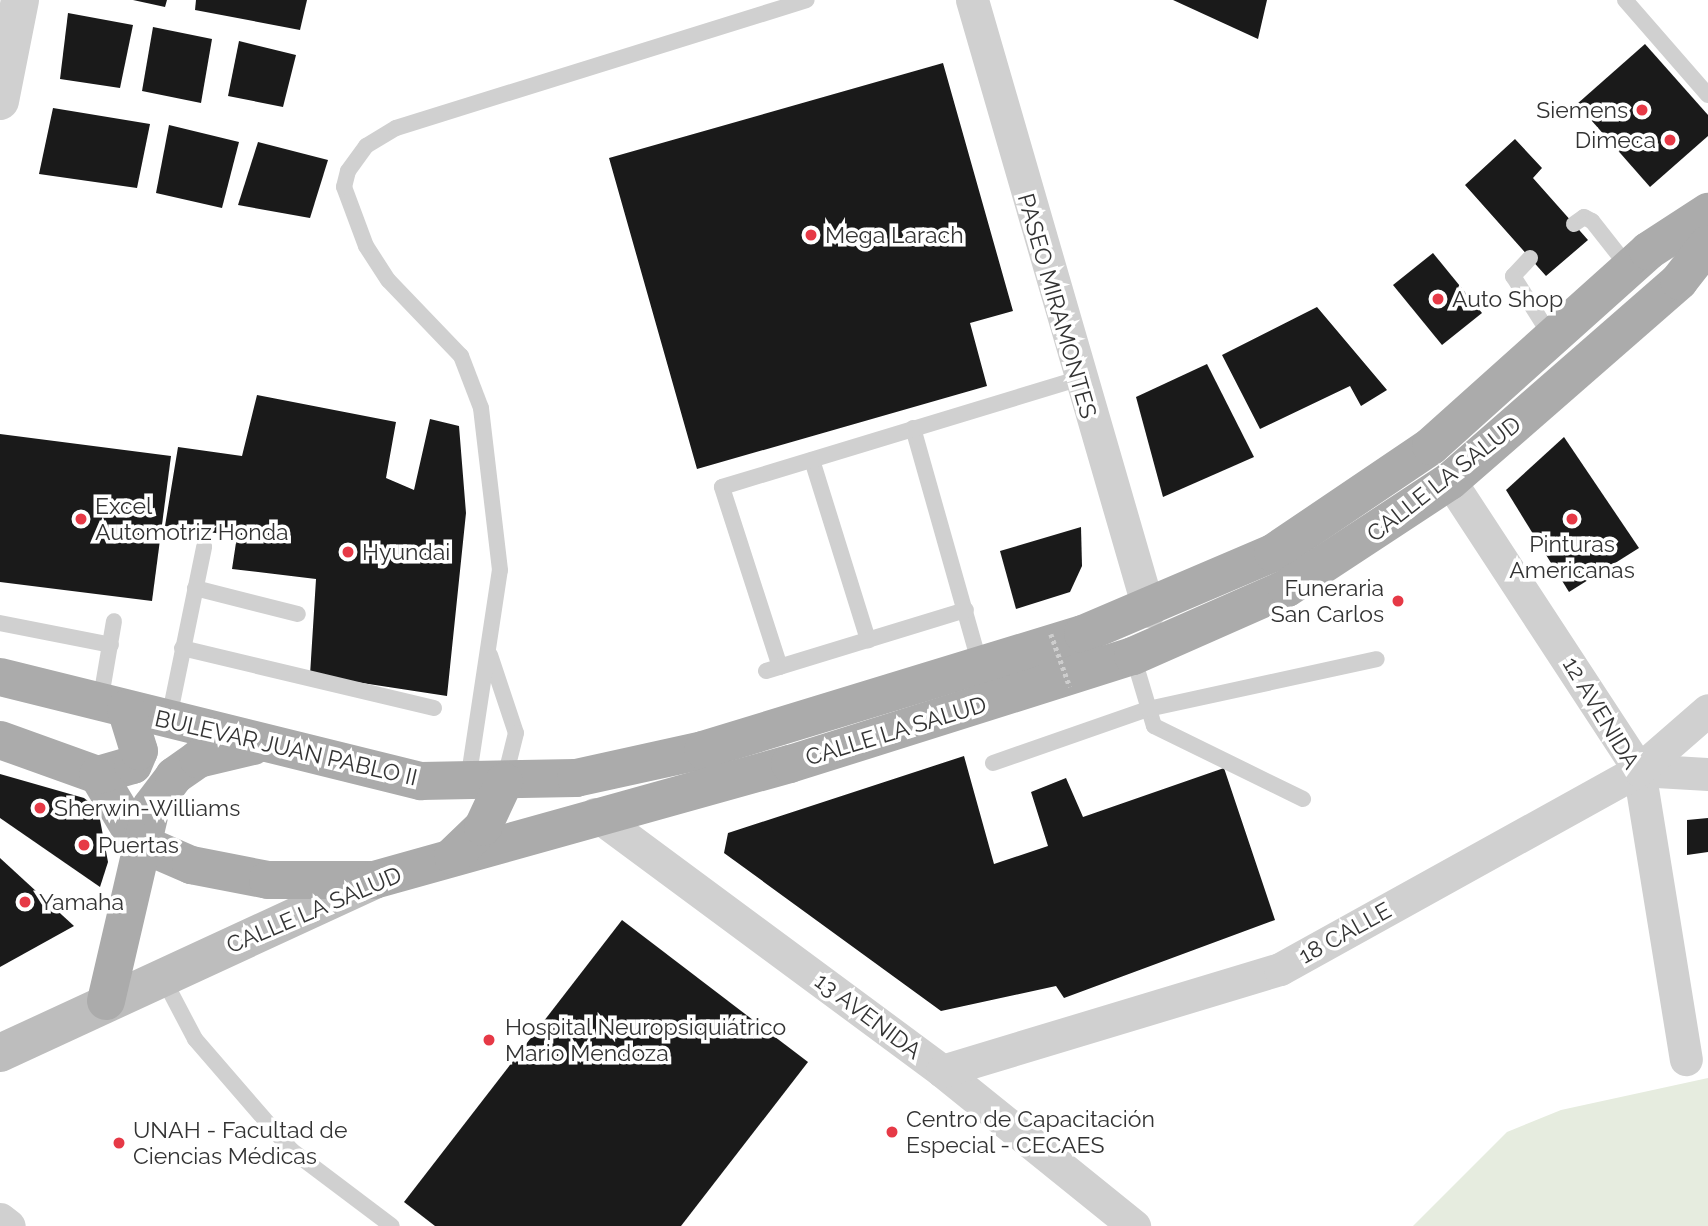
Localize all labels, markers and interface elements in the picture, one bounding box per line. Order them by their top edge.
place label: Siemens [1536,96,1628,124]
marker: Siemens [1634,102,1650,118]
place label: Dimeca [1575,126,1656,154]
marker: Dimeca [1662,132,1678,148]
street label: PASEO MIRAMONTES [1012,190,1102,422]
place label: Mega Larach [825,221,964,249]
marker: Mega Larach [803,227,819,243]
place label: Auto Shop [1452,285,1563,313]
marker: Auto Shop [1430,291,1446,307]
street label: CALLE LA SALUD [1361,410,1527,548]
place label: Excel Automotriz Honda [95,492,288,546]
marker: Excel Automotriz Honda [73,511,89,527]
marker: Pinturas Americanas [1564,511,1580,527]
place label: Pinturas Americanas [1509,530,1635,584]
place label: Hyundai [362,538,450,566]
marker: Hyundai [340,544,356,560]
place label: Funeraria San Carlos [1271,574,1384,628]
marker: Funeraria San Carlos [1390,593,1406,609]
street label: 12 AVENIDA [1557,652,1645,774]
street label: CALLE LA SALUD [802,690,990,772]
street label: BULEVAR JUAN PABLO II [152,704,420,792]
place label: Sherwin-Williams [54,794,240,822]
marker: Sherwin-Williams [32,800,48,816]
place label: Puertas [98,831,179,859]
marker: Puertas [76,837,92,853]
street label: CALLE LA SALUD [222,861,406,959]
place label: Yamaha [39,888,124,916]
marker: Yamaha [17,894,33,910]
street label: 18 CALLE [1294,896,1396,970]
street label: 13 AVENIDA [809,967,927,1065]
place label: Hospital Neuropsiquiátrico Mario Mendoza [505,1013,787,1067]
marker: Hospital Neuropsiquiátrico Mario Mendoza [479,1030,499,1050]
place label: Centro de Capacitación Especial - CECAES [906,1105,1155,1159]
place label: UNAH - Facultad de Ciencias Médicas [133,1116,347,1170]
marker: Centro de Capacitación Especial - CECAES [884,1124,900,1140]
marker: UNAH - Facultad de Ciencias Médicas [111,1135,127,1151]

